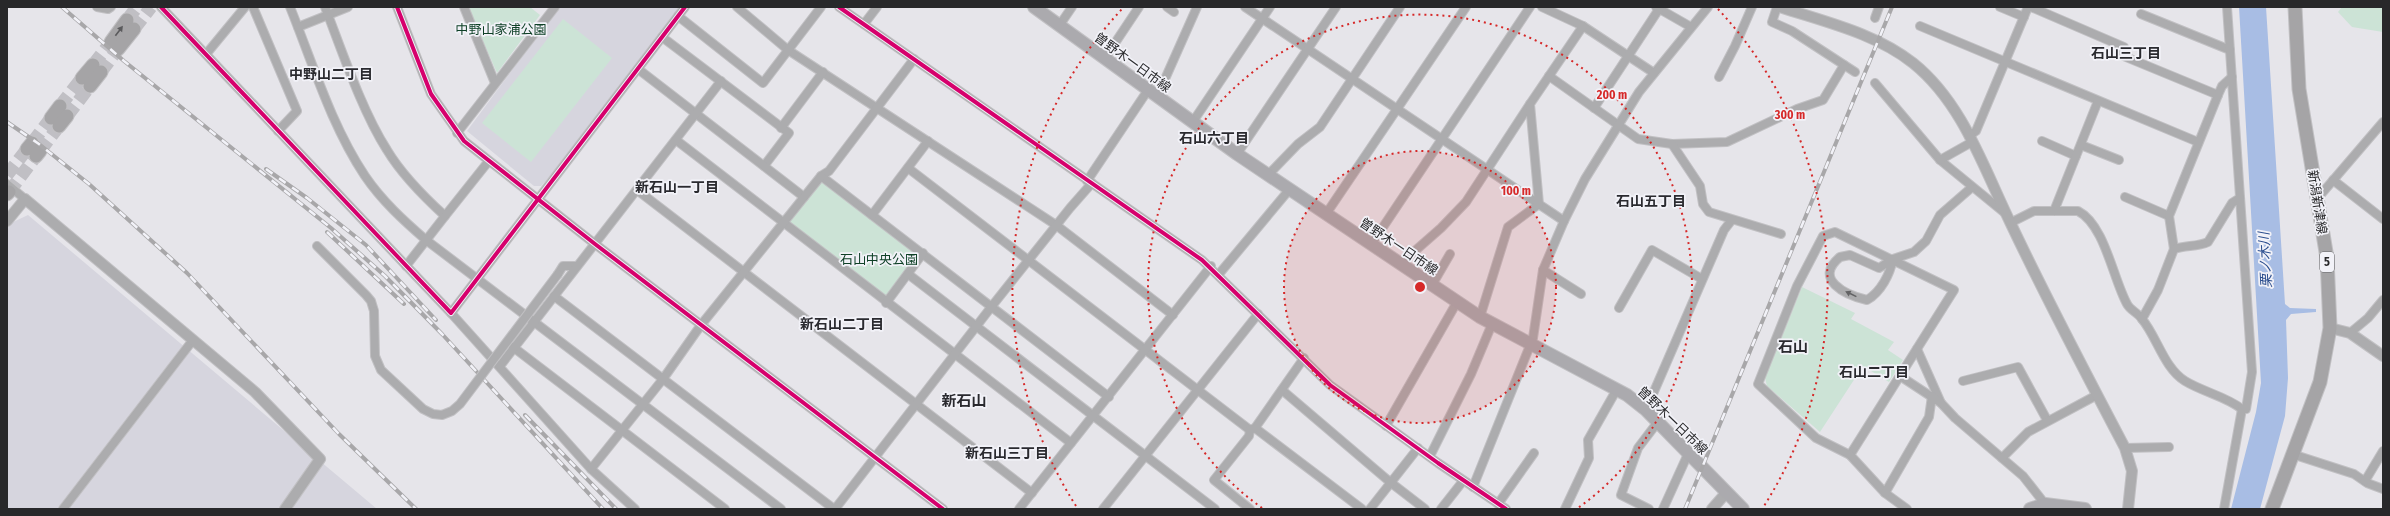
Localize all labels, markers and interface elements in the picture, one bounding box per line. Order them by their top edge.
park label: 中野山家浦公園 [455,22,547,37]
one-way arrow [115,25,123,36]
street label: 曽野木一日市線 [1091,30,1174,95]
district label: 石山三丁目 [2091,45,2161,62]
district label: 中野山二丁目 [289,66,373,83]
text: 200 m [1596,88,1627,102]
text: 300 m [1774,108,1805,122]
district label: 石山六丁目 [1179,130,1249,147]
street label: 新潟新津線 [2305,169,2330,235]
district label: 新石山一丁目 [635,179,719,196]
text: 100 m [1501,184,1531,198]
district label: 石山五丁目 [1616,193,1686,210]
street label: 曽野木一日市線 [1357,215,1441,278]
water label: 栗ノ木川 [2255,230,2275,288]
park label: 石山中央公園 [840,252,918,267]
road number: 5 [2320,252,2334,272]
centre of rings [1413,280,1427,294]
one-way arrow [1845,291,1857,297]
district label: 新石山二丁目 [800,316,884,333]
district label: 石山 [1778,338,1808,356]
district label: 石山二丁目 [1839,364,1909,381]
street label: 曽野木一日市線 [1635,383,1711,457]
district label: 新石山 [941,392,987,410]
district label: 新石山三丁目 [965,445,1049,462]

